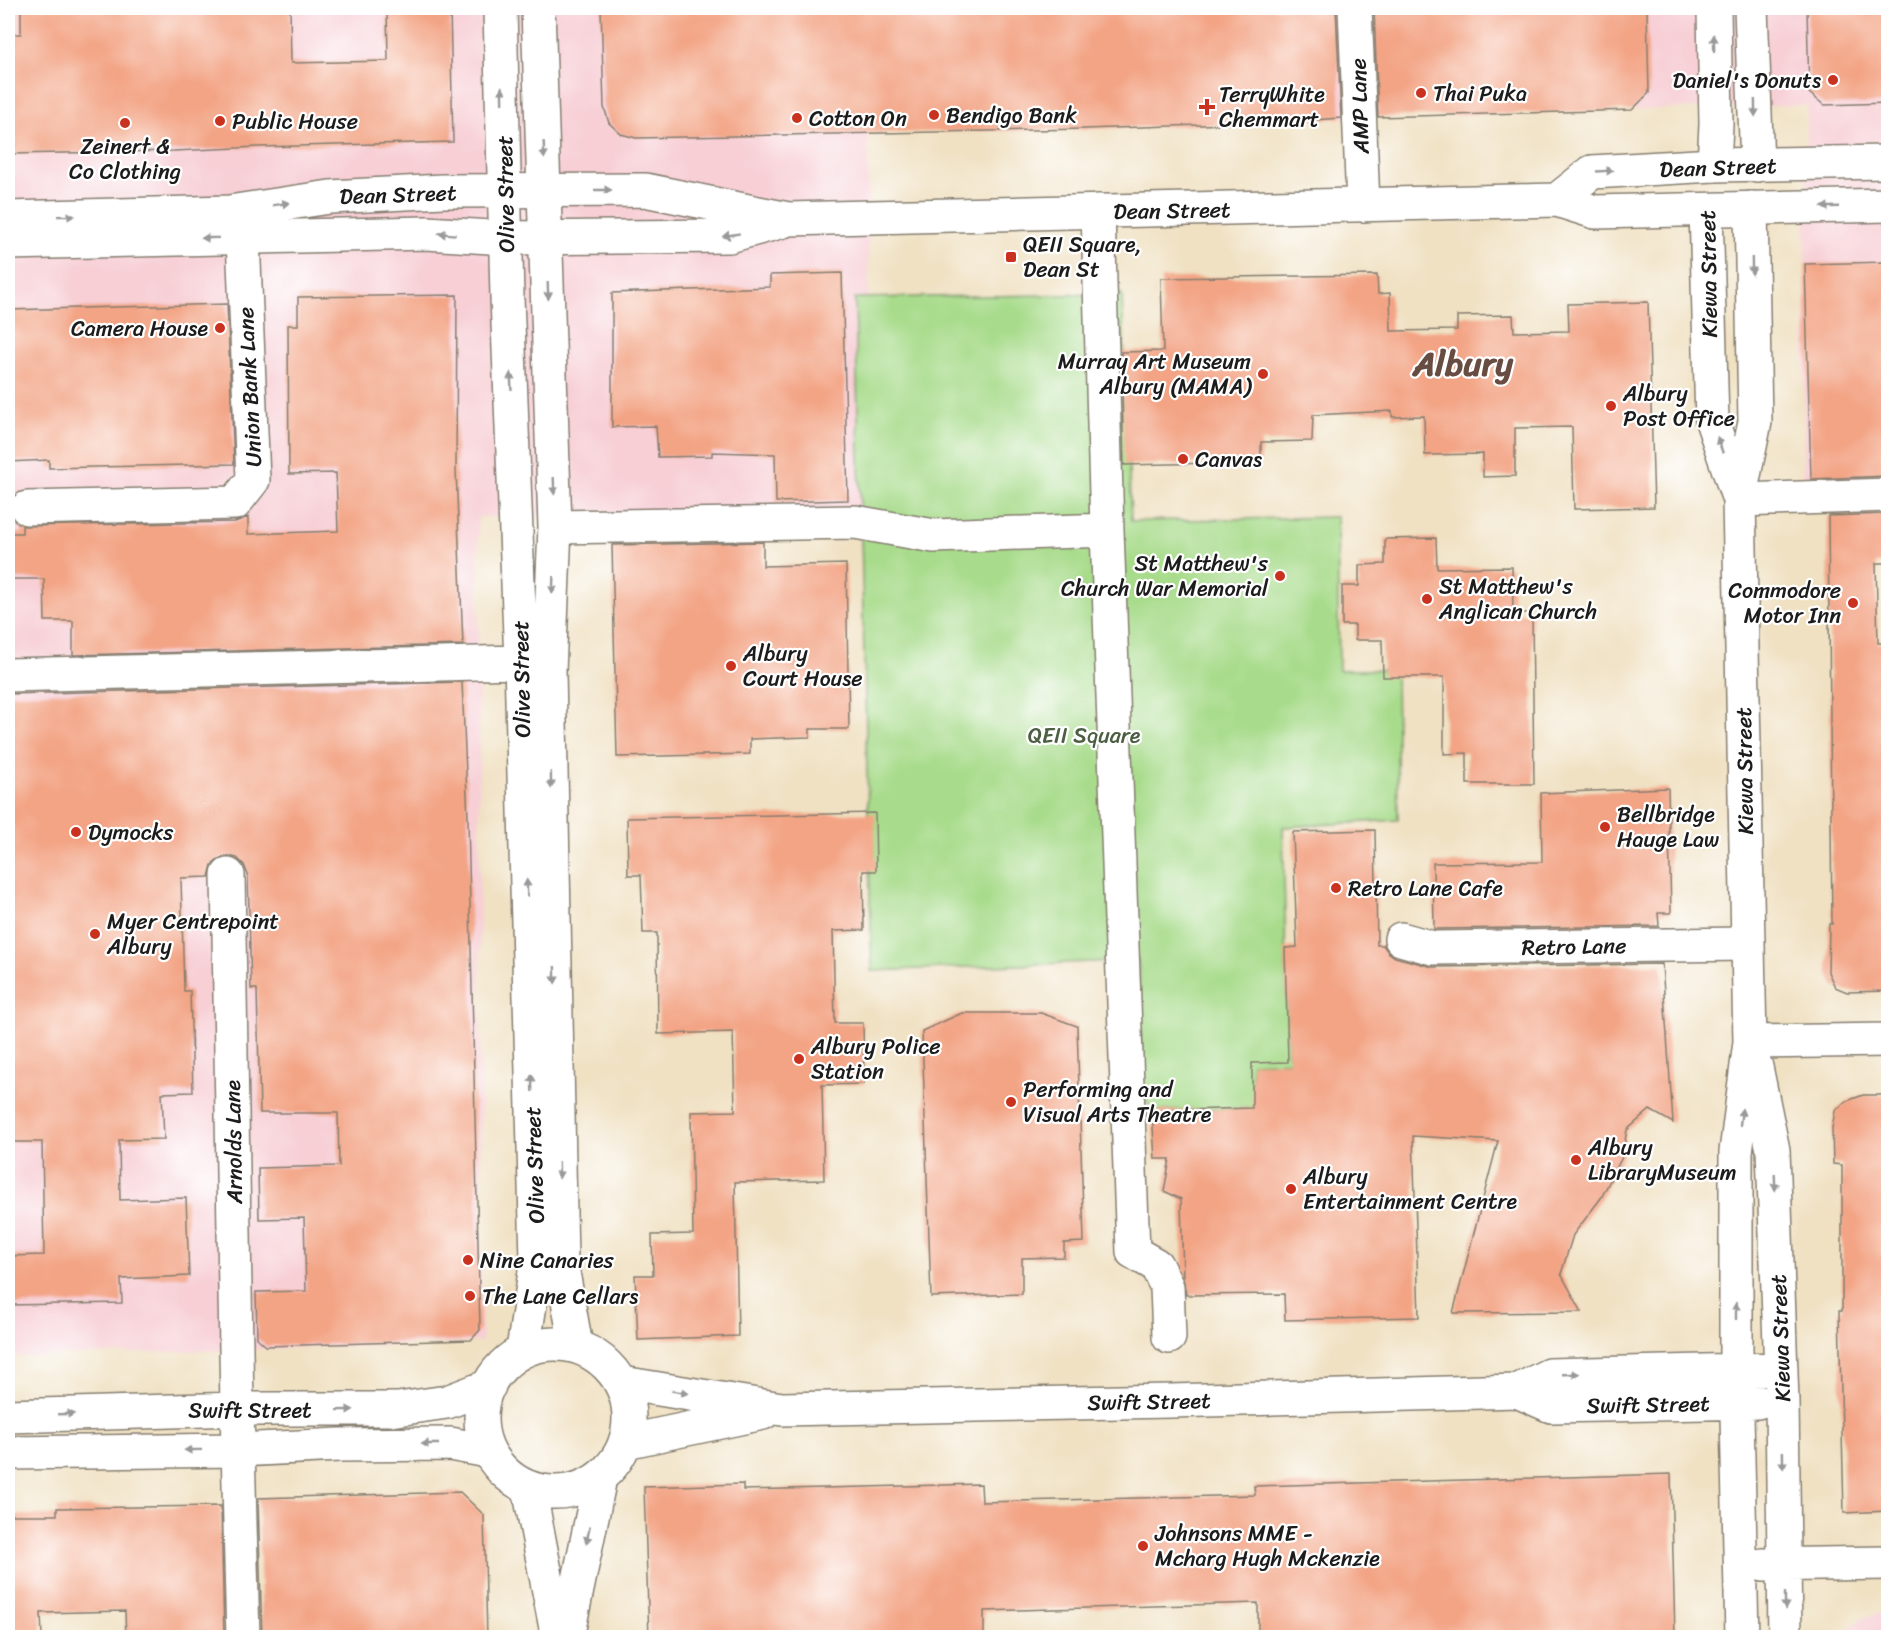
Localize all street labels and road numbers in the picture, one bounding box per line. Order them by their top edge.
street label: AMP Lane [1338,58,1381,155]
street label: Olive Street [485,135,526,253]
street label: Dean Street [1659,146,1778,189]
street label: Dean Street [339,173,458,216]
street label: Dean Street [1113,190,1231,231]
street label: Kiewa Street [1688,210,1729,338]
street label: Union Bank Lane [226,306,273,468]
street label: Olive Street [501,620,542,738]
street label: Kiewa Street [1724,707,1765,835]
street label: Retro Lane [1521,926,1627,967]
street label: Arnolds Lane [213,1079,254,1205]
street label: Olive Street [513,1105,556,1224]
street label: Kiewa Street [1759,1273,1802,1402]
street label: Swift Street [1087,1381,1211,1422]
street label: Swift Street [1586,1384,1710,1425]
street label: Swift Street [188,1391,312,1430]

